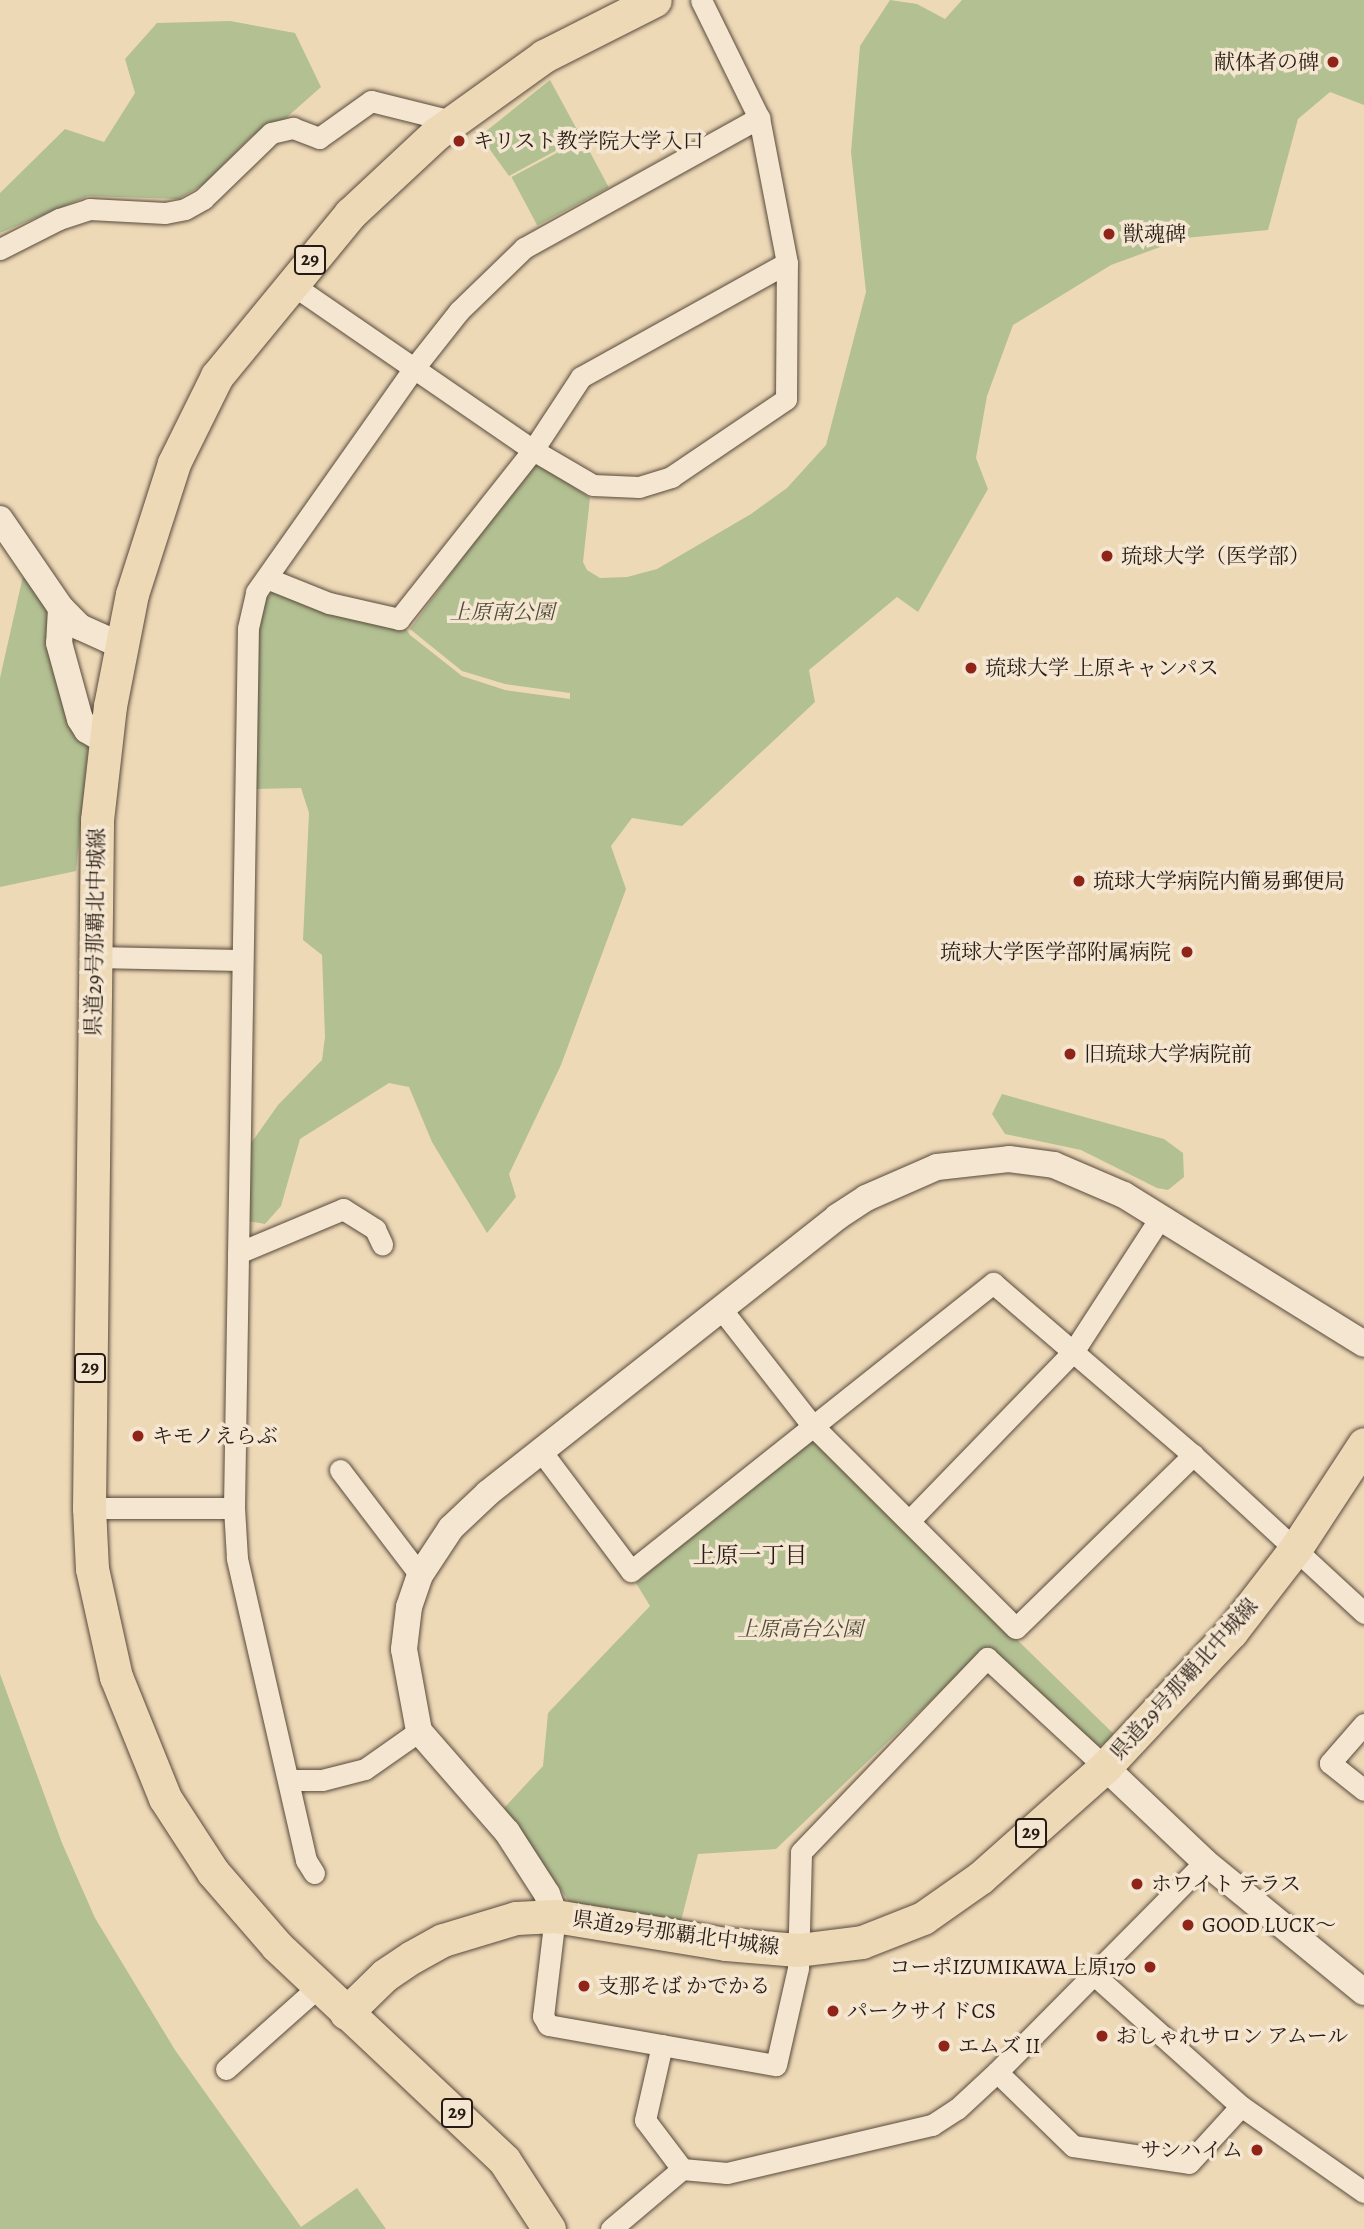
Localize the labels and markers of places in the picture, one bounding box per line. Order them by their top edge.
place label: 献体者の碑 [1214,49,1319,75]
marker: 献体者の碑 [1325,54,1341,70]
place label: キリスト教学院大学入口 [473,128,704,154]
marker: キリスト教学院大学入口 [451,133,467,149]
place label: 獣魂碑 [1123,221,1186,247]
marker: 獣魂碑 [1101,226,1117,242]
place label: 琉球大学（医学部） [1121,543,1310,569]
marker: 琉球大学（医学部） [1099,548,1115,564]
place label: 琉球大学 上原キャンパス [985,655,1220,681]
marker: 琉球大学 上原キャンパス [963,660,979,676]
place label: 琉球大学病院内簡易郵便局 [1093,868,1345,894]
marker: 琉球大学病院内簡易郵便局 [1071,873,1087,889]
place label: 琉球大学医学部附属病院 [940,939,1171,965]
marker: 琉球大学医学部附属病院 [1177,942,1197,962]
place label: 旧琉球大学病院前 [1084,1041,1252,1067]
marker: 旧琉球大学病院前 [1062,1046,1078,1062]
place label: キモノえらぶ [152,1423,278,1449]
marker: キモノえらぶ [130,1428,146,1444]
place label: ホワイト テラス [1151,1871,1302,1897]
marker: ホワイト テラス [1129,1876,1145,1892]
place label: GOOD LUCK～ [1202,1912,1336,1938]
marker: GOOD LUCK～ [1180,1917,1196,1933]
place label: コーポIZUMIKAWA上原170 [889,1954,1136,1980]
marker: コーポIZUMIKAWA上原170 [1142,1959,1158,1975]
place label: 支那そば かでかる [598,1973,770,1999]
marker: 支那そば かでかる [576,1978,592,1994]
place label: パークサイドCS [847,1998,997,2024]
marker: パークサイドCS [825,2003,841,2019]
place label: おしゃれサロン アムール [1116,2023,1350,2049]
marker: おしゃれサロン アムール [1094,2028,1110,2044]
place label: エムズ II [958,2033,1040,2059]
marker: エムズ II [936,2038,952,2054]
place label: サンハイム [1138,2137,1243,2163]
marker: サンハイム [1249,2142,1265,2158]

